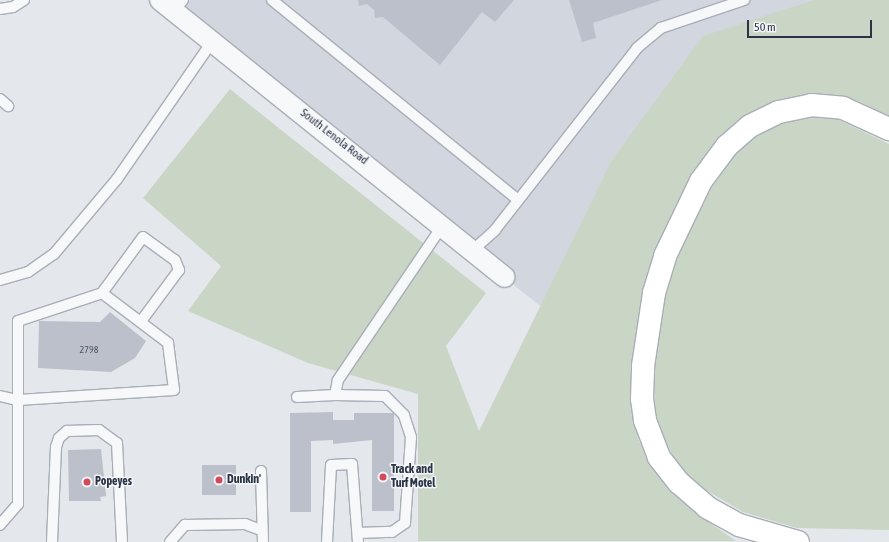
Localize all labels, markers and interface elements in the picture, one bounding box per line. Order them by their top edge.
scale bar [749,12,874,38]
text: 50 m [754,20,776,34]
street label: South Lenola Road [297,106,371,168]
house number: 2798 [80,344,98,356]
place label: Track and Turf Motel [391,463,435,491]
marker: Track and Turf Motel [378,472,388,482]
place label: Dunkin' [227,473,261,487]
place label: Popeyes [95,475,132,489]
marker: Dunkin' [214,475,224,485]
marker: Popeyes [82,477,92,487]

